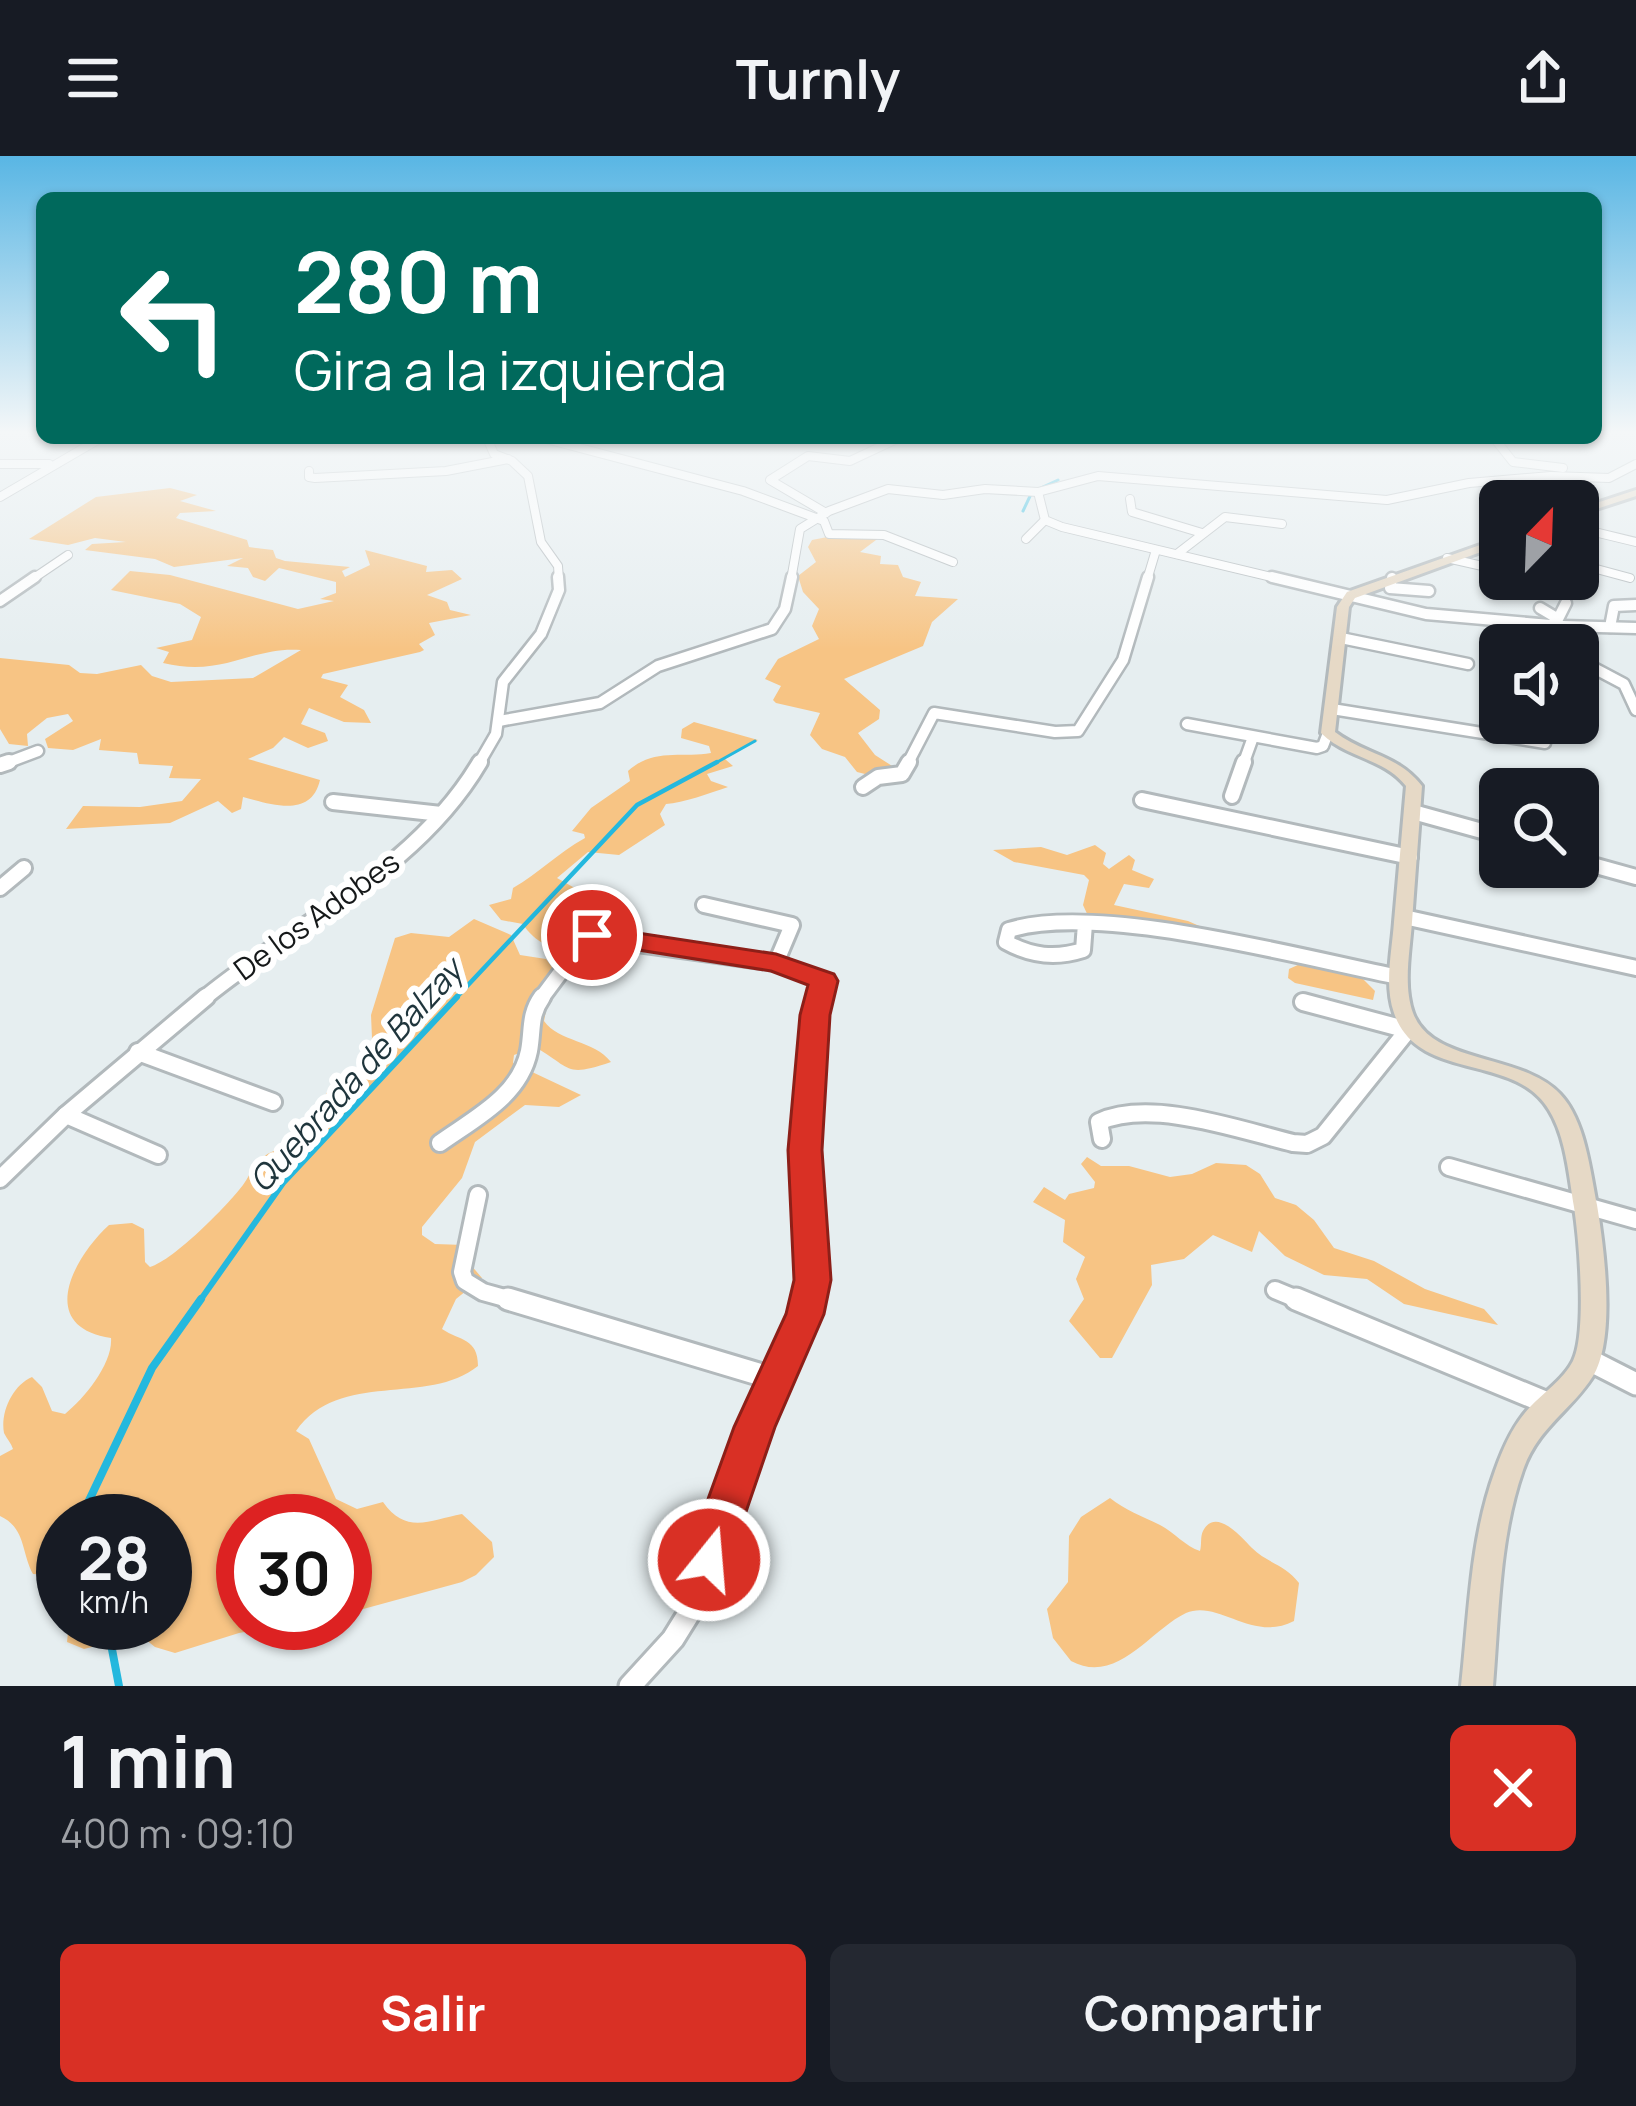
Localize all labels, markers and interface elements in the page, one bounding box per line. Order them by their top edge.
text: Turnly [736,41,900,115]
icon: menu [60,45,126,111]
icon: share [1510,45,1576,111]
text: 280 m [294,223,543,338]
icon: left [96,240,252,396]
text: Gira a la izquierda [294,332,727,406]
north arrow [1479,480,1599,600]
map controls [1479,480,1599,888]
button: sound [1479,624,1599,744]
button: search [1479,768,1599,888]
street label: De los Adobes [225,841,407,989]
pin [541,884,643,986]
icon: arrive [559,902,625,968]
water label: Quebrada de Balzay [238,945,475,1201]
speed limit sign: 30 [216,1494,372,1650]
position arrow [646,1497,772,1623]
text: 28 [78,1516,150,1598]
text: km/h [79,1581,149,1622]
text: 1 min [60,1711,236,1810]
button: close [1450,1725,1576,1851]
text: 400 m · 09:10 [60,1806,295,1860]
button: Salir [60,1944,806,2082]
button: Compartir [830,1944,1576,2082]

